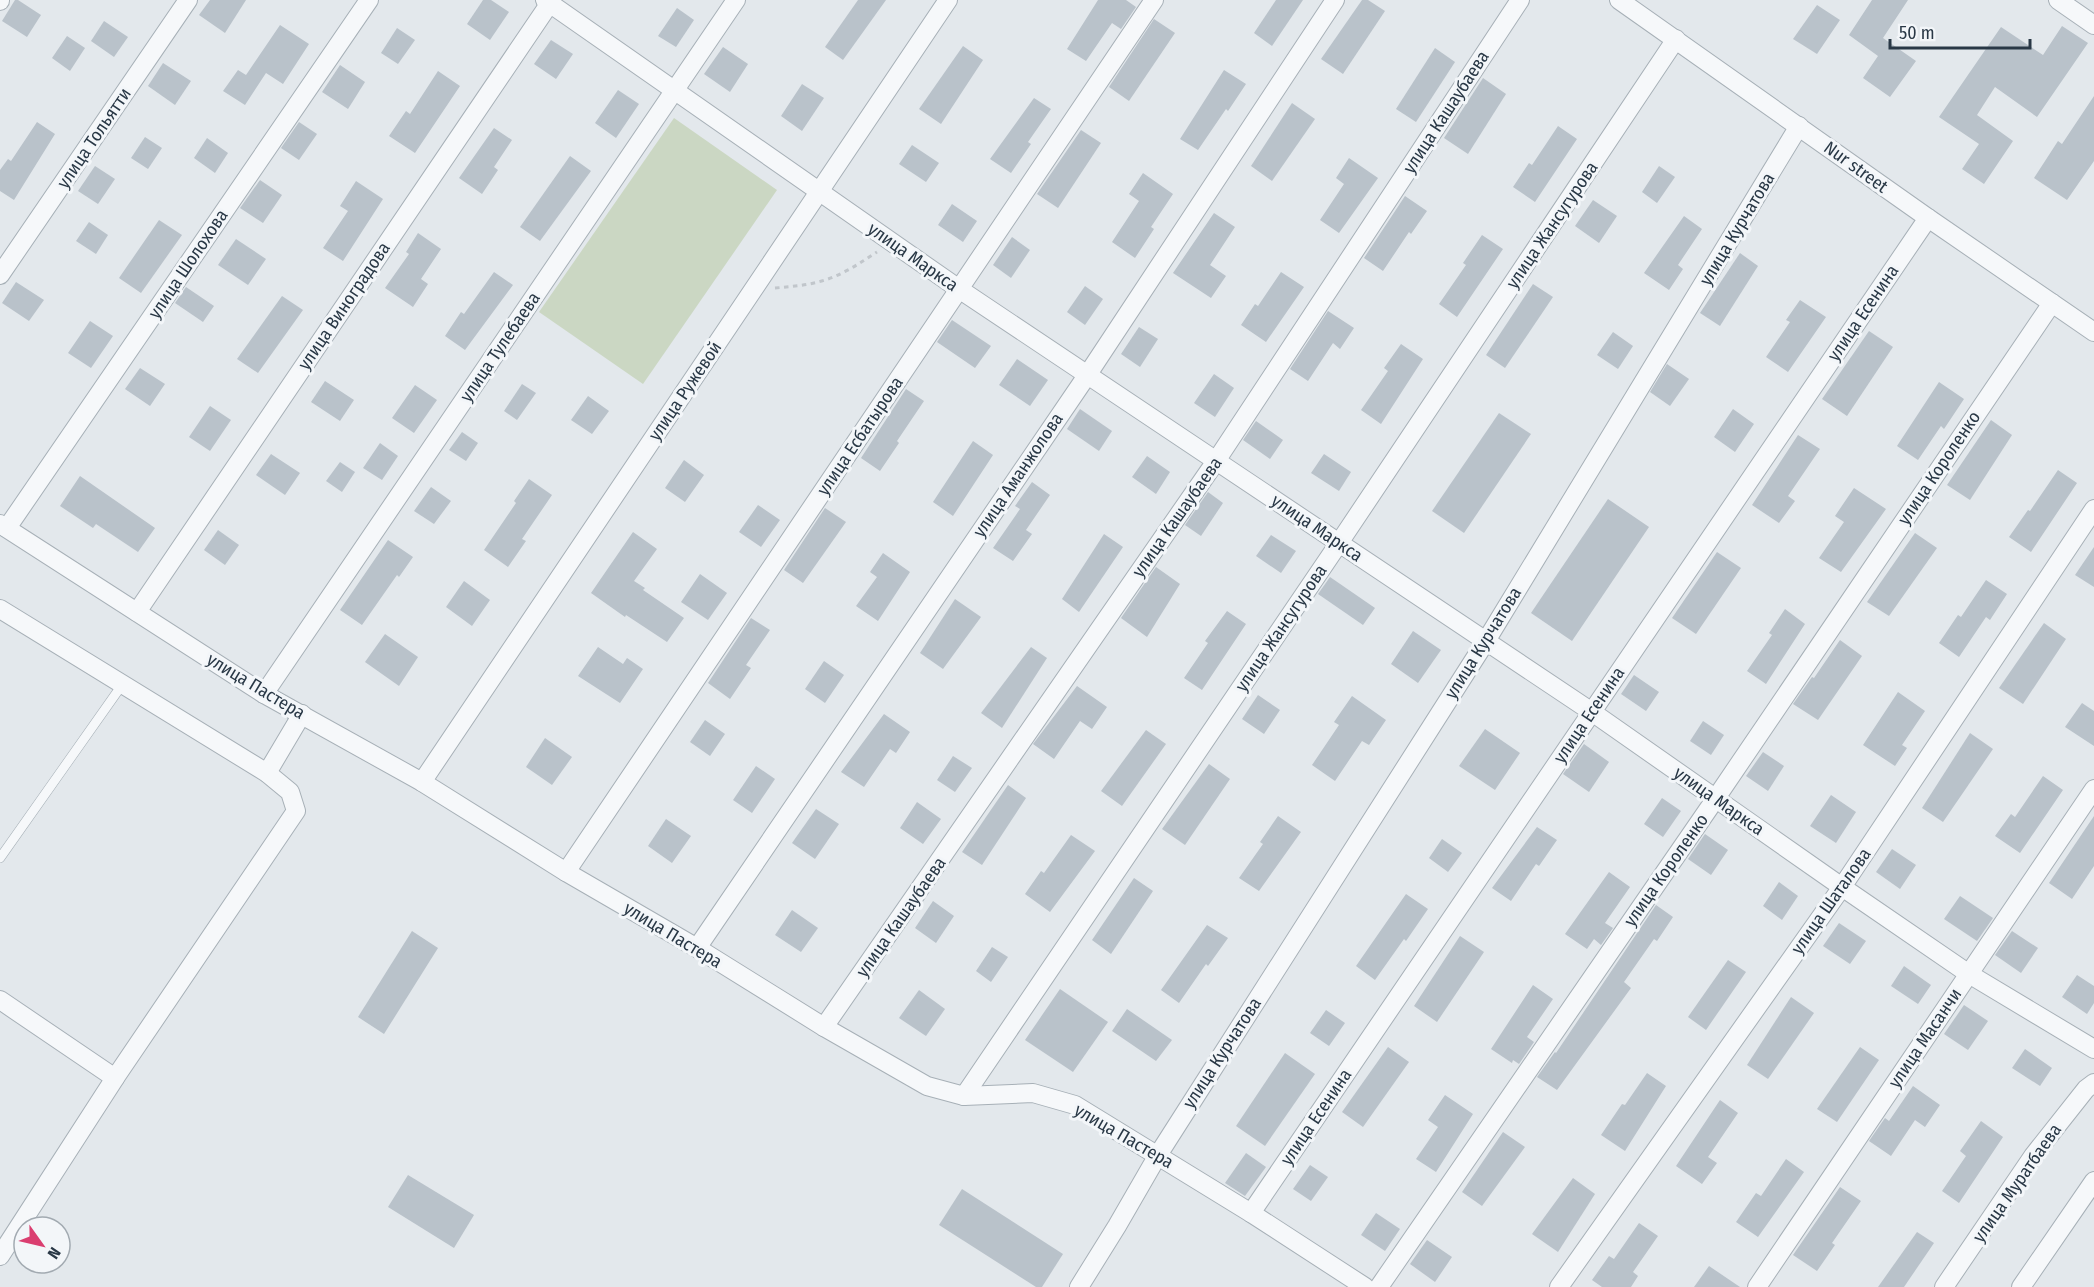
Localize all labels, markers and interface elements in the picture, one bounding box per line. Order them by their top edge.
scale bar [1890,12,2030,50]
text: 50 m [1899,22,1935,44]
street label: улица Кашаубаева [1398,46,1494,177]
street label: улица Тольятти [52,83,136,193]
street label: Nur street [1820,136,1892,198]
street label: улица Жансугурова [1501,157,1603,293]
street label: улица Курчатова [1695,168,1779,289]
street label: улица Шолохова [143,205,233,323]
street label: улица Маркса [864,218,963,296]
street label: улица Виноградова [293,238,395,374]
street label: улица Есенина [1823,261,1903,365]
street label: улица Тулебаева [455,288,545,406]
street label: улица Ружевой [644,337,726,445]
street label: улица Есбатырова [812,372,908,500]
street label: улица Короленко [1893,407,1985,529]
street label: улица Аманжолова [968,409,1068,541]
street label: улица Кашаубаева [1127,453,1227,581]
street label: улица Маркса [1267,489,1367,567]
street label: улица Жансугурова [1230,560,1332,696]
street label: улица Курчатова [1440,583,1526,703]
street label: улица Пастера [203,648,309,724]
street label: улица Есенина [1549,663,1629,767]
street label: улица Маркса [1670,762,1769,840]
street label: улица Короленко [1619,809,1713,931]
street label: улица Шаталова [1786,844,1876,958]
street label: улица Кашаубаева [851,853,951,981]
street label: улица Пастера [620,897,726,973]
street label: улица Масанчи [1884,984,1966,1092]
street label: улица Курчатова [1178,993,1266,1113]
street label: улица Есенина [1276,1065,1356,1169]
street label: улица Пастера [1071,1099,1178,1173]
street label: улица Муратбаева [1968,1119,2066,1247]
north arrow [12,1215,72,1275]
text: N [43,1244,65,1262]

